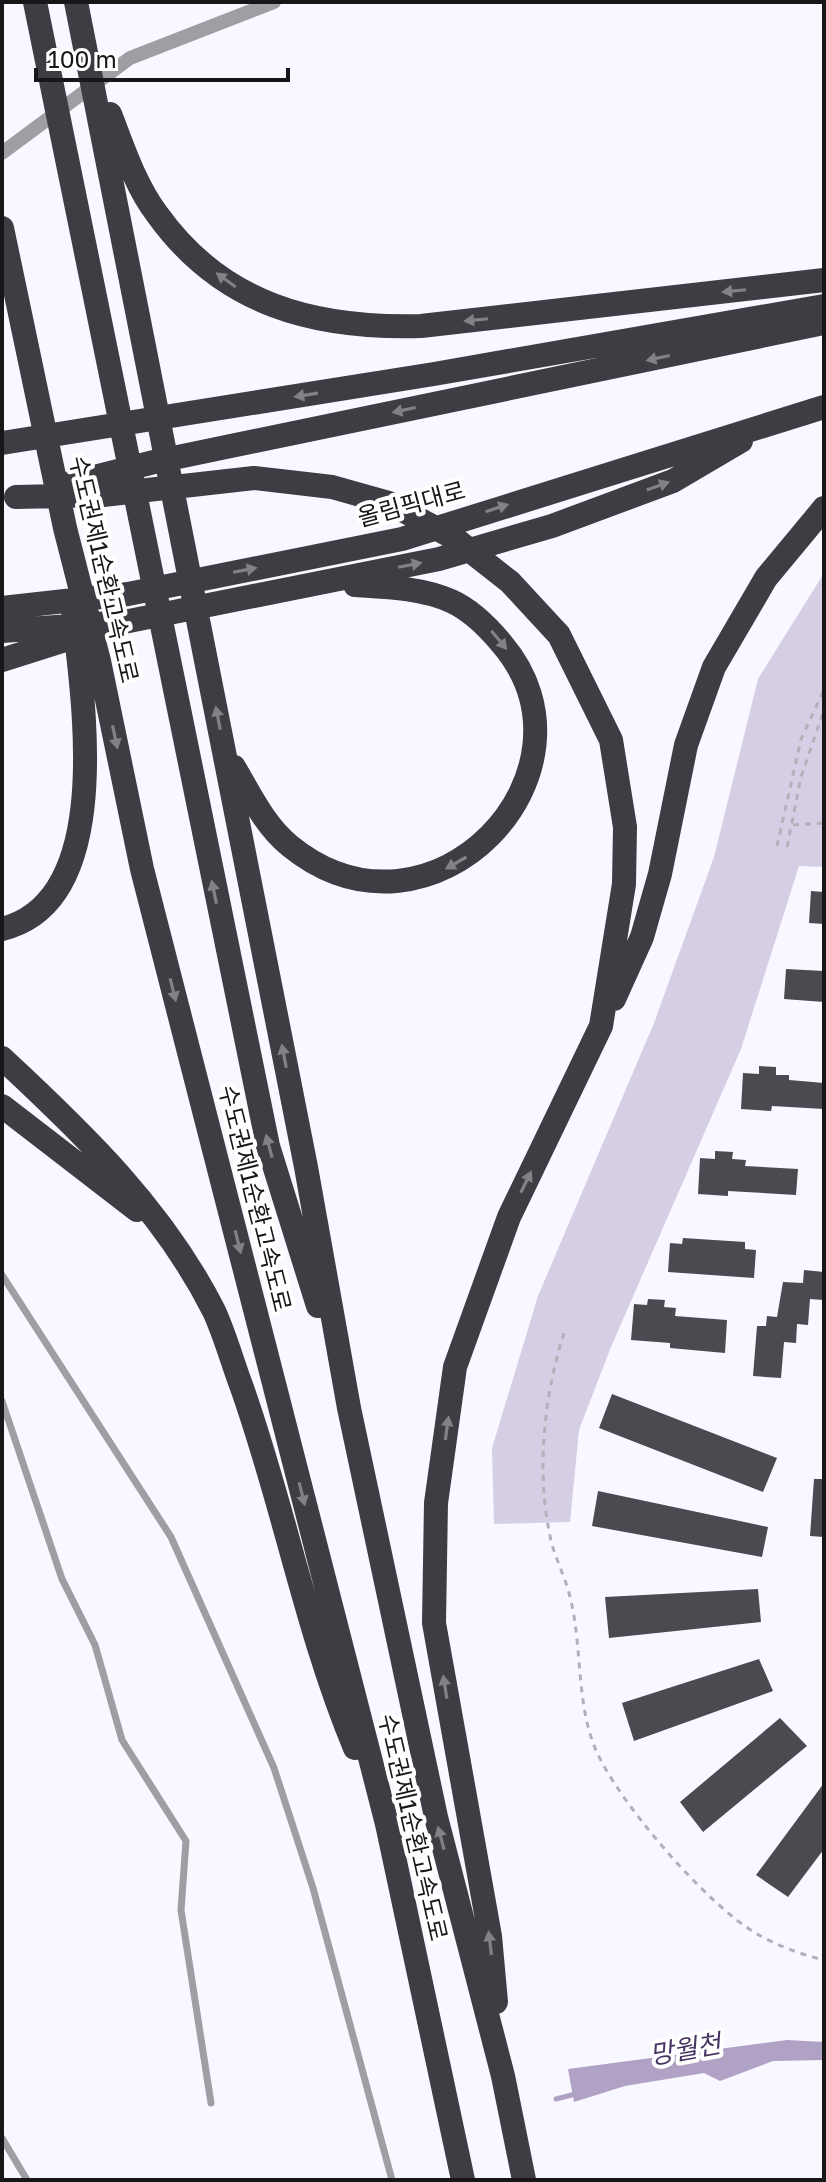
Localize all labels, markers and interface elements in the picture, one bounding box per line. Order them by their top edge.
scale bar [36,32,288,82]
text: 100 m [48,44,117,73]
one-way arrow [215,273,236,288]
one-way arrow [721,284,746,297]
one-way arrow [463,313,488,326]
one-way arrow [646,352,671,364]
one-way arrow [293,389,318,402]
one-way arrow [391,405,416,417]
street label: 수도권제1순환고속도로 [65,452,145,686]
street label: 올림픽대로 [354,475,468,531]
one-way arrow [646,480,670,492]
one-way arrow [485,501,509,514]
one-way arrow [398,558,423,571]
one-way arrow [233,563,258,576]
one-way arrow [490,630,507,650]
one-way arrow [212,706,224,731]
one-way arrow [109,725,122,750]
one-way arrow [445,856,468,870]
one-way arrow [207,879,220,904]
one-way arrow [168,978,180,1003]
one-way arrow [277,1043,290,1068]
street label: 수도권제1순환고속도로 [214,1082,298,1314]
one-way arrow [262,1134,274,1159]
one-way arrow [520,1171,533,1194]
one-way arrow [232,1230,245,1255]
one-way arrow [440,1415,453,1440]
one-way arrow [297,1482,309,1507]
one-way arrow [438,1674,450,1699]
street label: 수도권제1순환고속도로 [374,1710,454,1944]
one-way arrow [435,1825,447,1850]
one-way arrow [483,1930,496,1955]
water label: 망월천 [647,2027,726,2070]

